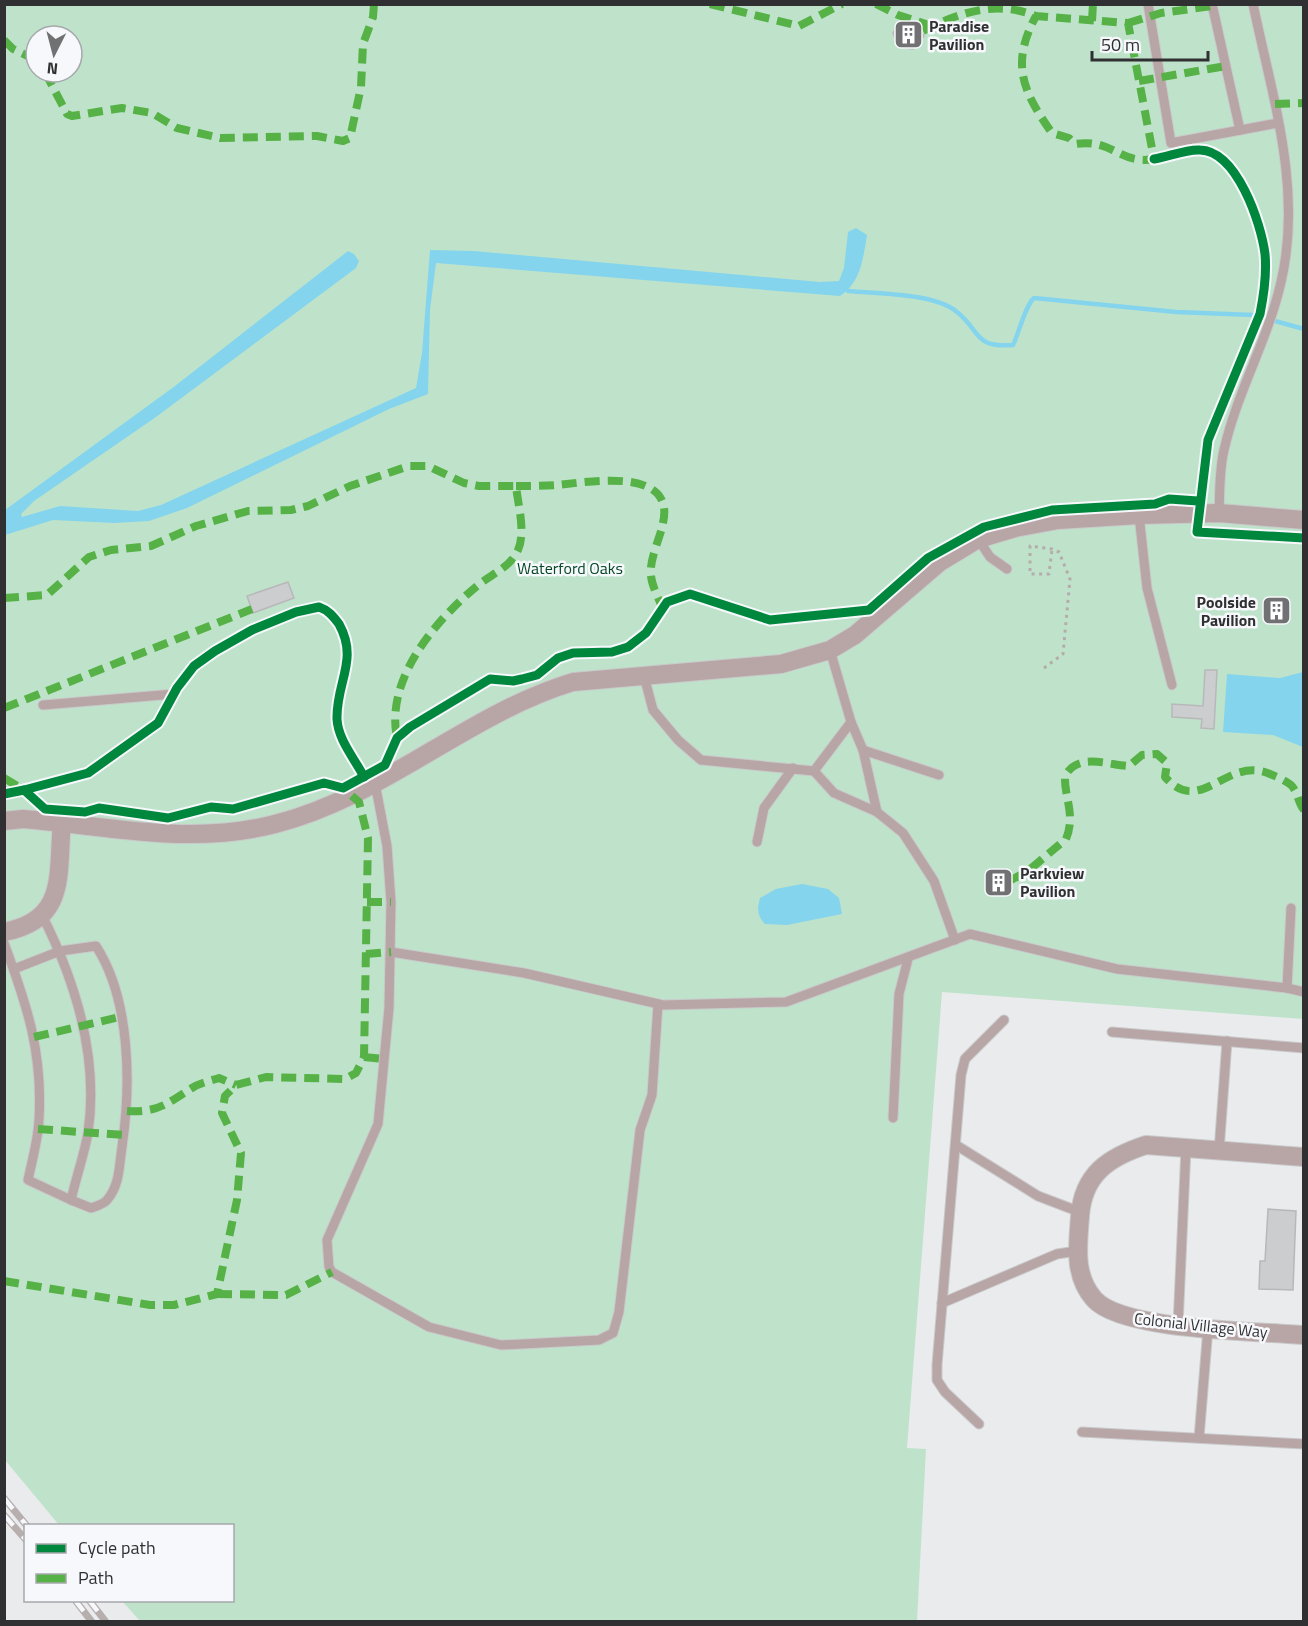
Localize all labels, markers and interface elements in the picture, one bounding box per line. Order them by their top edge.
place label: Paradise Pavilion [929,14,989,56]
building icon: Paradise Pavilion [892,19,924,51]
north arrow [24,24,84,84]
scale bar [1092,24,1208,62]
text: 50 m [1101,31,1140,58]
text: N [46,56,59,81]
park label: Waterford Oaks [517,556,623,580]
place label: Poolside Pavilion [1197,590,1256,632]
building icon: Poolside Pavilion [1261,595,1293,627]
place label: Parkview Pavilion [1020,861,1084,903]
building icon: Parkview Pavilion [983,866,1015,898]
street label: Colonial Village Way [1133,1306,1269,1344]
legend [24,1524,234,1602]
text: Cycle path [78,1534,156,1561]
text: Path [78,1564,114,1591]

